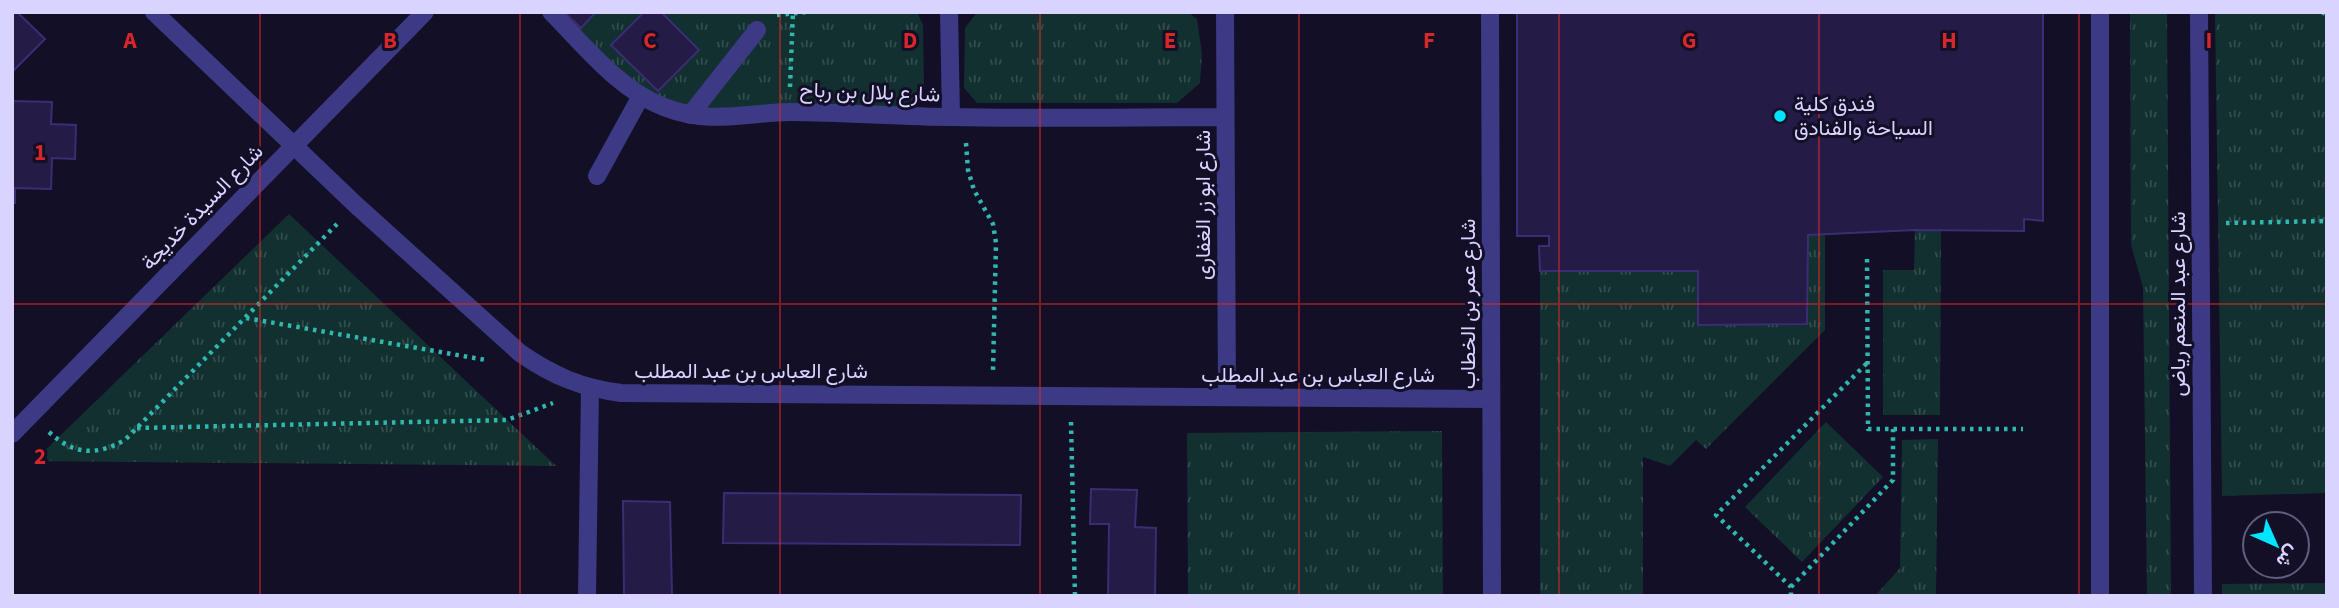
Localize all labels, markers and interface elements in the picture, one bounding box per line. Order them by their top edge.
text: A [122,24,137,57]
text: B [383,24,397,57]
text: C [643,24,657,57]
text: D [903,24,917,57]
text: E [1164,24,1176,57]
text: F [1423,24,1435,57]
text: G [1682,24,1696,57]
text: H [1941,24,1957,57]
text: I [2206,24,2212,57]
street label: شارع بلال بن رباح [799,75,941,109]
place label: فندق كلية السياحة والفنادق [1794,89,1933,143]
marker: فندق كلية السياحة والفنادق [1772,108,1788,124]
street label: شارع ابو زر الغفارى [1188,130,1218,280]
text: 1 [34,136,46,169]
street label: شارع السيدة خديجة [134,137,270,277]
street label: شارع عبد المنعم رياض [2163,211,2193,397]
street label: شارع عمر بن الخطاب [1453,219,1483,389]
street label: شارع العباس بن عبد المطلب [634,356,868,386]
street label: شارع العباس بن عبد المطلب [1201,360,1435,390]
text: 2 [34,440,46,473]
north arrow [2241,510,2311,580]
text: ش [2269,538,2305,574]

